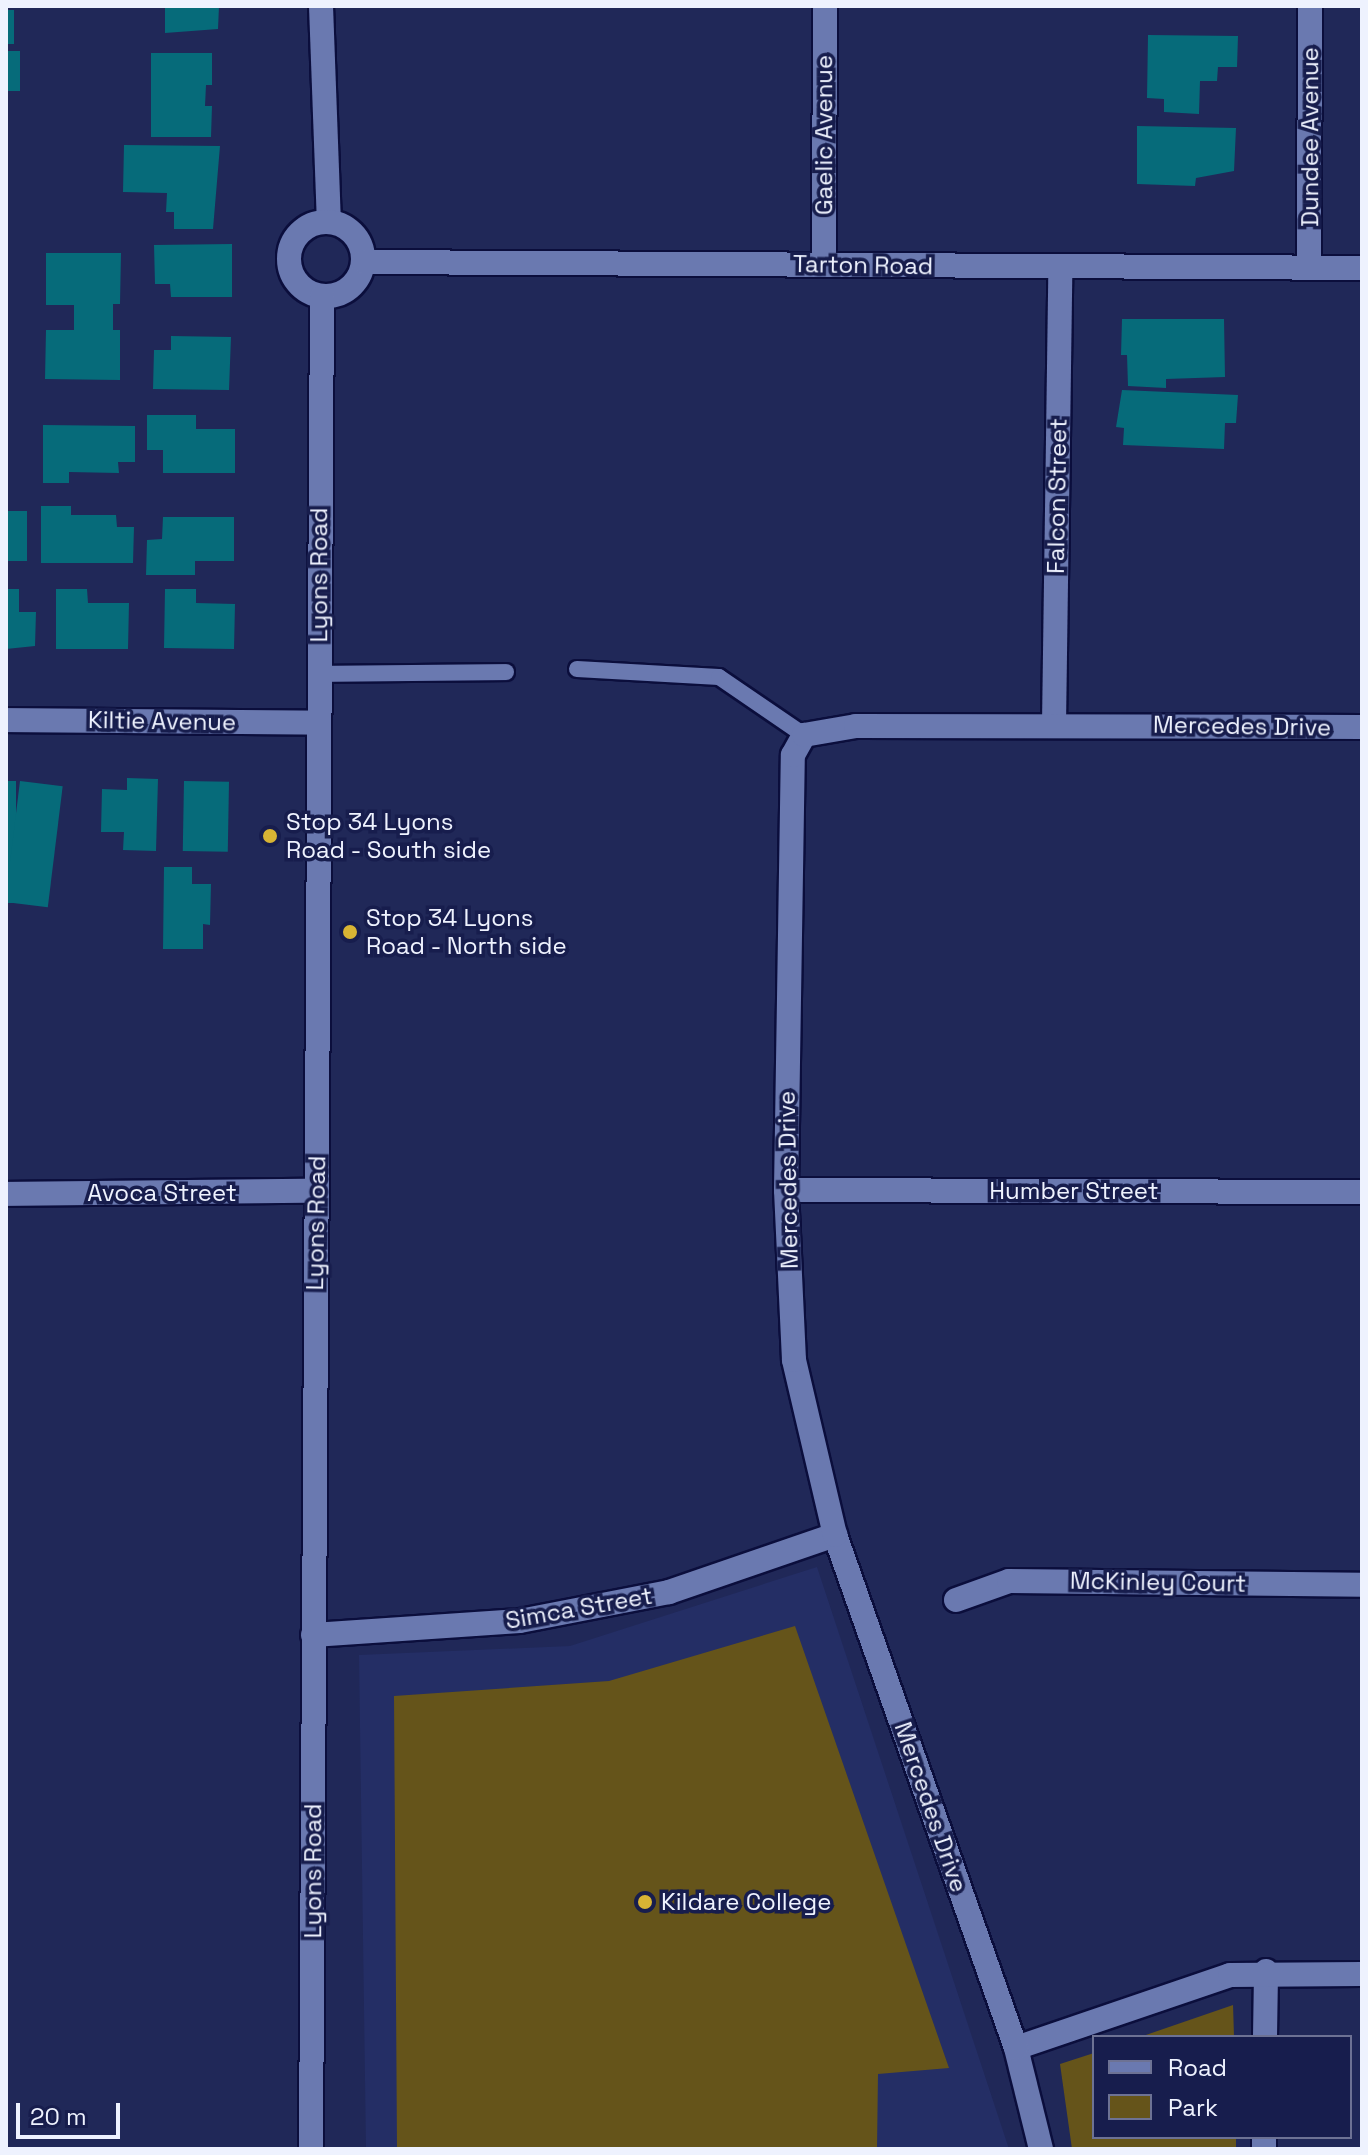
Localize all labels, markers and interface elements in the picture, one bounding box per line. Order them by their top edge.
street label: Dundee Avenue [1296,47,1324,227]
street label: Gaelic Avenue [810,55,838,215]
street label: Tarton Road [793,249,933,281]
street label: Falcon Street [1041,418,1073,574]
street label: Lyons Road [305,508,333,642]
street label: Kiltie Avenue [88,705,236,737]
street label: Mercedes Drive [1153,710,1331,742]
place label: Stop 34 Lyons Road - South side [286,808,493,864]
marker: Stop 34 Lyons Road - South side [261,827,279,845]
place label: Stop 34 Lyons Road - North side [366,904,568,960]
marker: Stop 34 Lyons Road - North side [341,923,359,941]
street label: Mercedes Drive [772,1091,804,1269]
street label: Lyons Road [300,1155,332,1291]
street label: Humber Street [989,1177,1159,1205]
street label: Avoca Street [87,1179,237,1207]
street label: McKinley Court [1070,1566,1246,1598]
street label: Simca Street [503,1581,655,1635]
street label: Mercedes Drive [888,1718,974,1896]
street label: Lyons Road [299,1804,327,1938]
place label: Kildare College [661,1888,831,1916]
marker: Kildare College [636,1893,654,1911]
legend [1092,2035,1352,2139]
text: Road [1168,2052,1227,2083]
scale bar [20,2087,124,2137]
text: Park [1168,2092,1218,2123]
text: 20 m [30,2101,87,2132]

